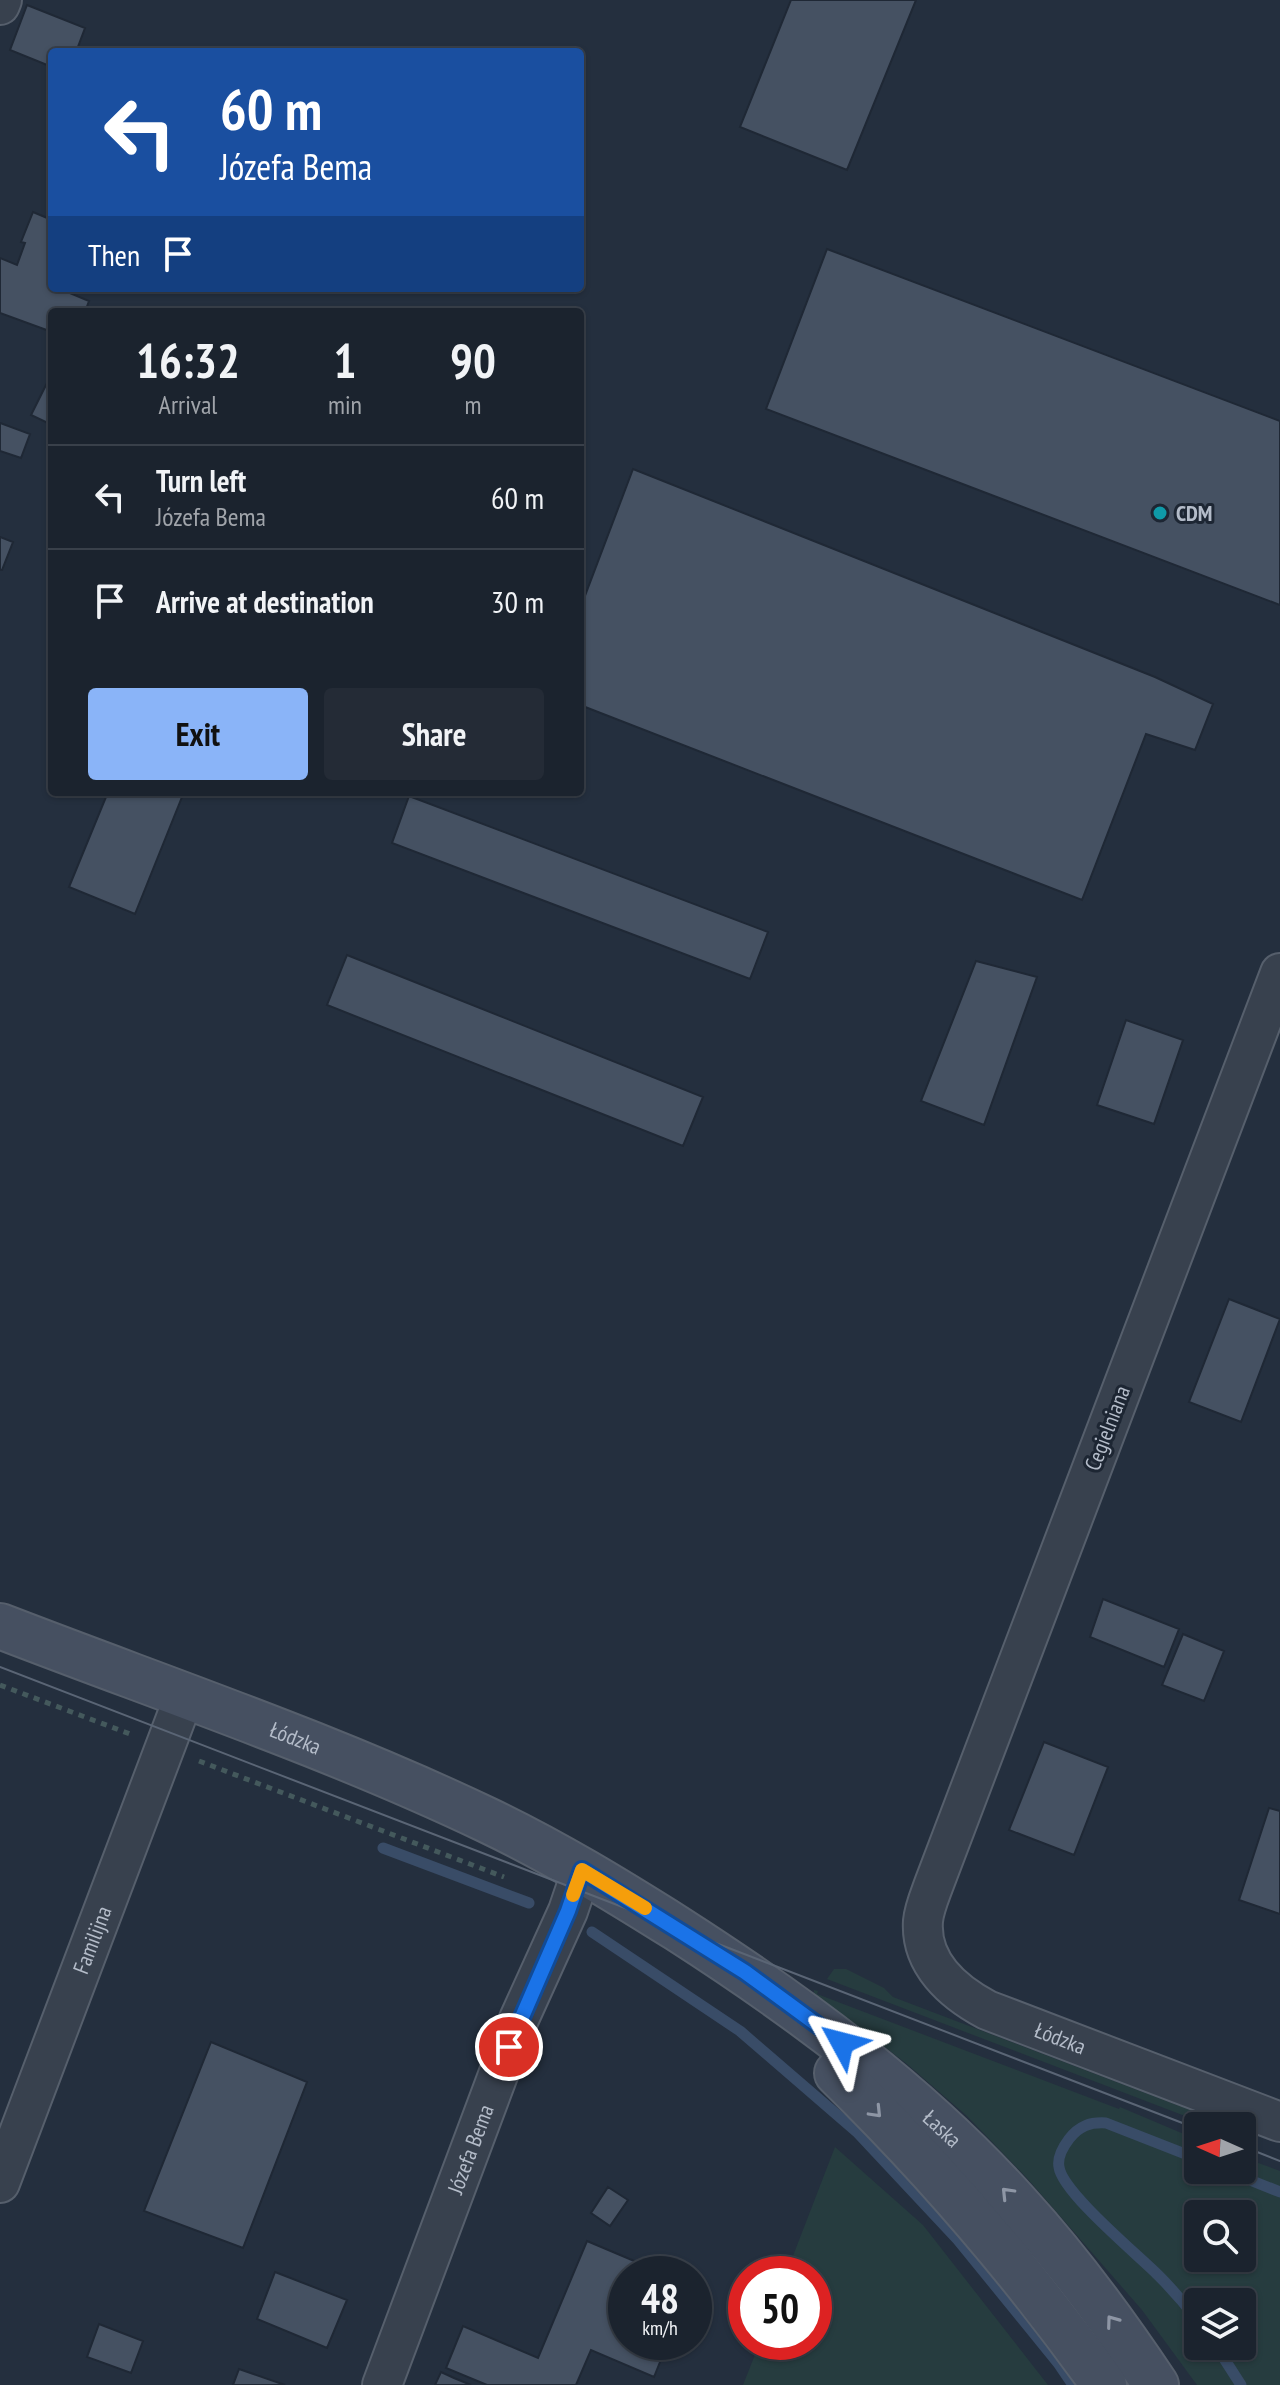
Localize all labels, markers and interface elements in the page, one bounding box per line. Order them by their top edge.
text: 60 m [220,73,322,145]
icon: left [88,80,192,184]
text: Józefa Bema [220,143,372,190]
icon: arrive [156,232,200,276]
text: Then [88,235,140,274]
text: 16:32 [136,329,240,391]
text: 1 [333,329,356,391]
text: 90 [450,329,496,391]
text: Arrival [159,388,217,421]
text: min [328,388,362,421]
text: m [464,388,481,421]
text: Turn left [156,461,246,500]
icon: left [88,475,132,519]
text: 60 m [491,478,544,517]
place label: CDM [1176,499,1212,527]
text: Józefa Bema [156,500,266,533]
marker: CDM [1151,504,1169,522]
icon: arrive [88,579,132,623]
text: Arrive at destination [156,582,374,621]
text: 30 m [491,582,544,621]
button: Exit [88,688,308,780]
button: Share [324,688,544,780]
street label: Cegielniana [1078,1382,1136,1474]
street label: Łódzka [266,1715,325,1760]
street label: Familijna [67,1902,118,1978]
position arrow [800,2001,884,2085]
pin [475,2013,543,2081]
street label: Łódzka [1031,2016,1090,2061]
icon: arrive [487,2025,531,2069]
street label: Józefa Bema [441,2101,500,2198]
one-way arrow [867,2103,882,2117]
street label: Łaska [917,2104,967,2153]
north arrow [1184,2112,1256,2184]
map controls [1184,2112,1256,2360]
one-way arrow [1001,2188,1016,2202]
button: search [1184,2200,1256,2272]
speed limit sign: 50 [728,2256,832,2360]
text: 48 [641,2272,679,2324]
button: layers [1184,2288,1256,2360]
text: km/h [642,2315,678,2341]
one-way arrow [1107,2315,1122,2330]

